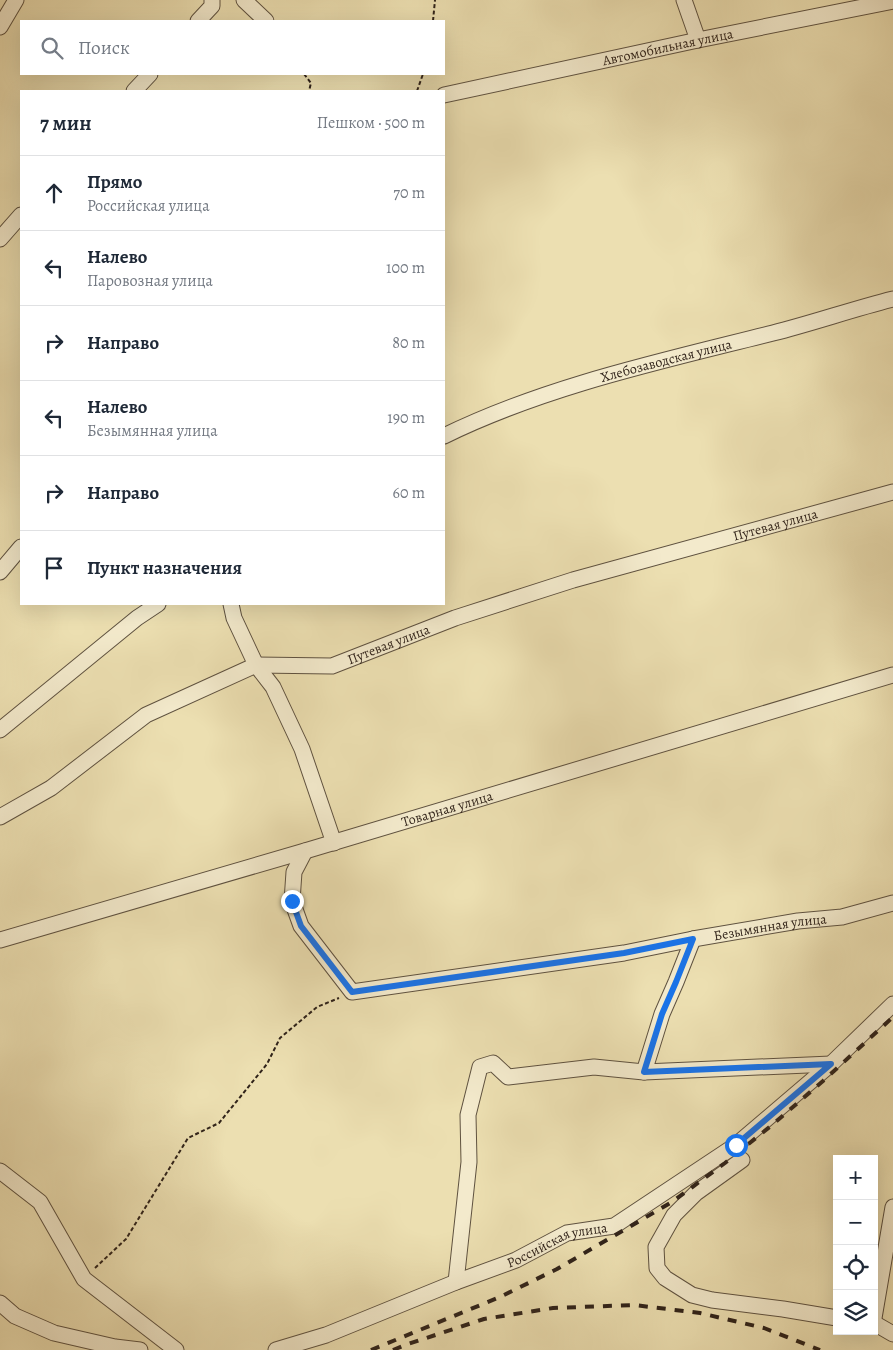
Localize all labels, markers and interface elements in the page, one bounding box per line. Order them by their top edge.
search box [20,20,445,75]
street label: Автомобильная улица [600,24,735,71]
icon: search [38,34,66,62]
text: Поиск [78,35,130,61]
text: 7 мин [40,109,92,137]
text: Пешком · 500 m [317,112,425,134]
text: Прямо [87,169,142,195]
icon: ahead [40,179,68,207]
text: 70 m [393,182,425,204]
text: Российская улица [87,195,210,217]
text: Налево [87,244,147,270]
icon: left [40,254,68,282]
text: 100 m [386,257,425,279]
text: Паровозная улица [87,270,213,292]
icon: right [40,329,68,357]
text: Направо [87,330,159,356]
text: 80 m [392,332,425,354]
street label: Хлебозаводская улица [598,334,734,387]
text: Налево [87,394,147,420]
icon: left [40,404,68,432]
text: 190 m [387,407,425,429]
text: Безымянная улица [87,420,218,442]
icon: right [40,479,68,507]
text: Направо [87,480,159,506]
text: 60 m [393,482,425,504]
street label: Путевая улица [731,504,820,546]
icon: arrive [40,554,68,582]
text: Пункт назначения [87,555,242,581]
street label: Путевая улица [345,620,433,669]
street label: Товарная улица [399,786,496,832]
route end [281,890,304,913]
street label: Безымянная улица [712,909,828,945]
route start [725,1134,748,1157]
map controls [833,1155,878,1335]
button: + [833,1155,878,1200]
button: − [833,1200,878,1245]
street label: Российская улица [504,1218,609,1273]
button: locate [833,1245,878,1290]
button: layers [833,1290,878,1335]

